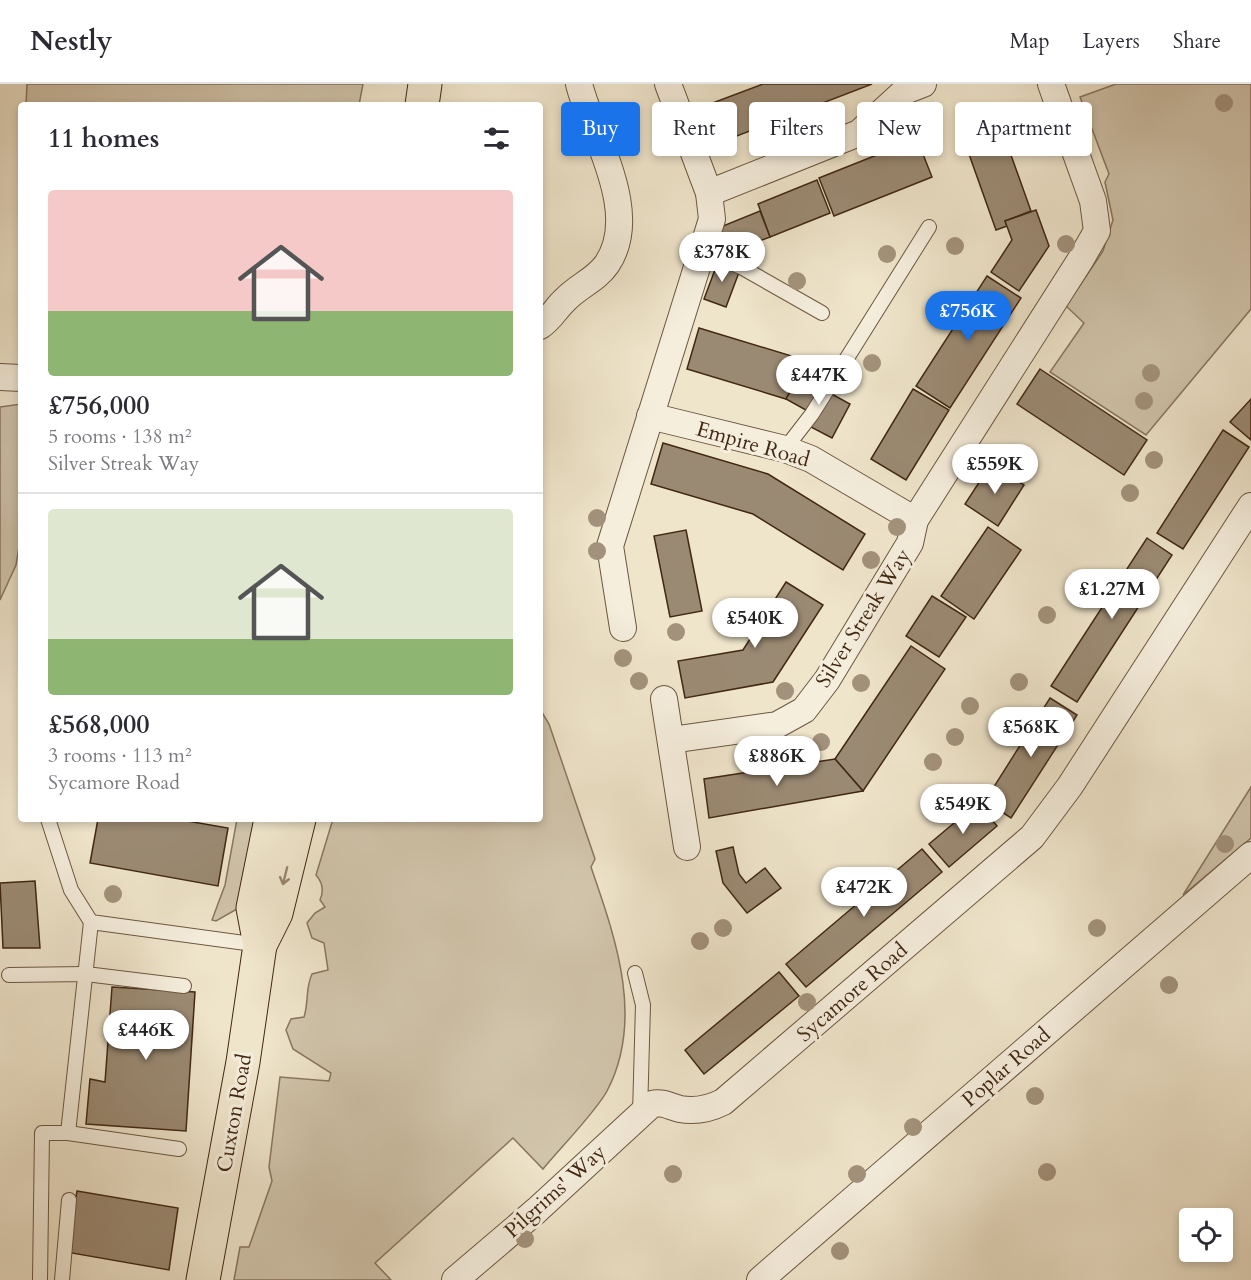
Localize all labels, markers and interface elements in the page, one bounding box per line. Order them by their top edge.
text: Nestly [30,22,113,60]
text: Map [1010,27,1050,56]
text: Layers [1083,27,1140,56]
text: Share [1173,27,1221,56]
chip: Buy [561,102,640,156]
chip: Rent [652,102,737,156]
chip: Filters [749,102,845,156]
chip: New [857,102,943,156]
chip: Apartment [955,102,1092,156]
text: 11 homes [48,121,159,156]
icon: filters [480,122,513,155]
icon: home [227,229,335,337]
pin: £378K [680,232,764,283]
text: £378K [693,238,751,265]
pin: £756K [926,291,1010,342]
text: £756K [939,297,997,324]
pin: £447K [777,355,861,406]
text: £447K [790,361,848,388]
text: £756,000 [48,388,150,423]
street label: Empire Road [693,414,813,475]
text: 5 rooms · 138 m² [48,423,192,450]
pin: £559K [953,444,1037,495]
text: Silver Streak Way [48,450,199,477]
text: £559K [966,450,1024,477]
street label: Silver Streak Way [809,543,918,693]
icon: home [227,548,335,656]
pin: £1.27M [1063,569,1161,620]
text: £1.27M [1079,575,1145,602]
pin: £540K [713,598,797,649]
text: £540K [726,604,784,631]
text: £568,000 [48,707,150,742]
pin: £568K [989,707,1073,758]
text: £568K [1002,713,1060,740]
pin: £886K [735,736,819,787]
text: 3 rooms · 113 m² [48,742,192,769]
text: £886K [748,742,806,769]
text: Sycamore Road [48,769,180,796]
pin: £549K [921,784,1005,835]
text: £549K [934,790,992,817]
one-way arrow [279,866,291,885]
pin: £472K [822,867,906,918]
text: £472K [835,873,893,900]
street label: Sycamore Road [791,936,914,1049]
pin: £446K [104,1010,188,1061]
text: £446K [117,1016,175,1043]
street label: Poplar Road [956,1021,1057,1114]
street label: Cuxton Road [210,1052,259,1175]
street label: Pilgrims' Way [498,1138,612,1245]
map controls [1179,1208,1233,1262]
button: locate [1179,1208,1233,1262]

